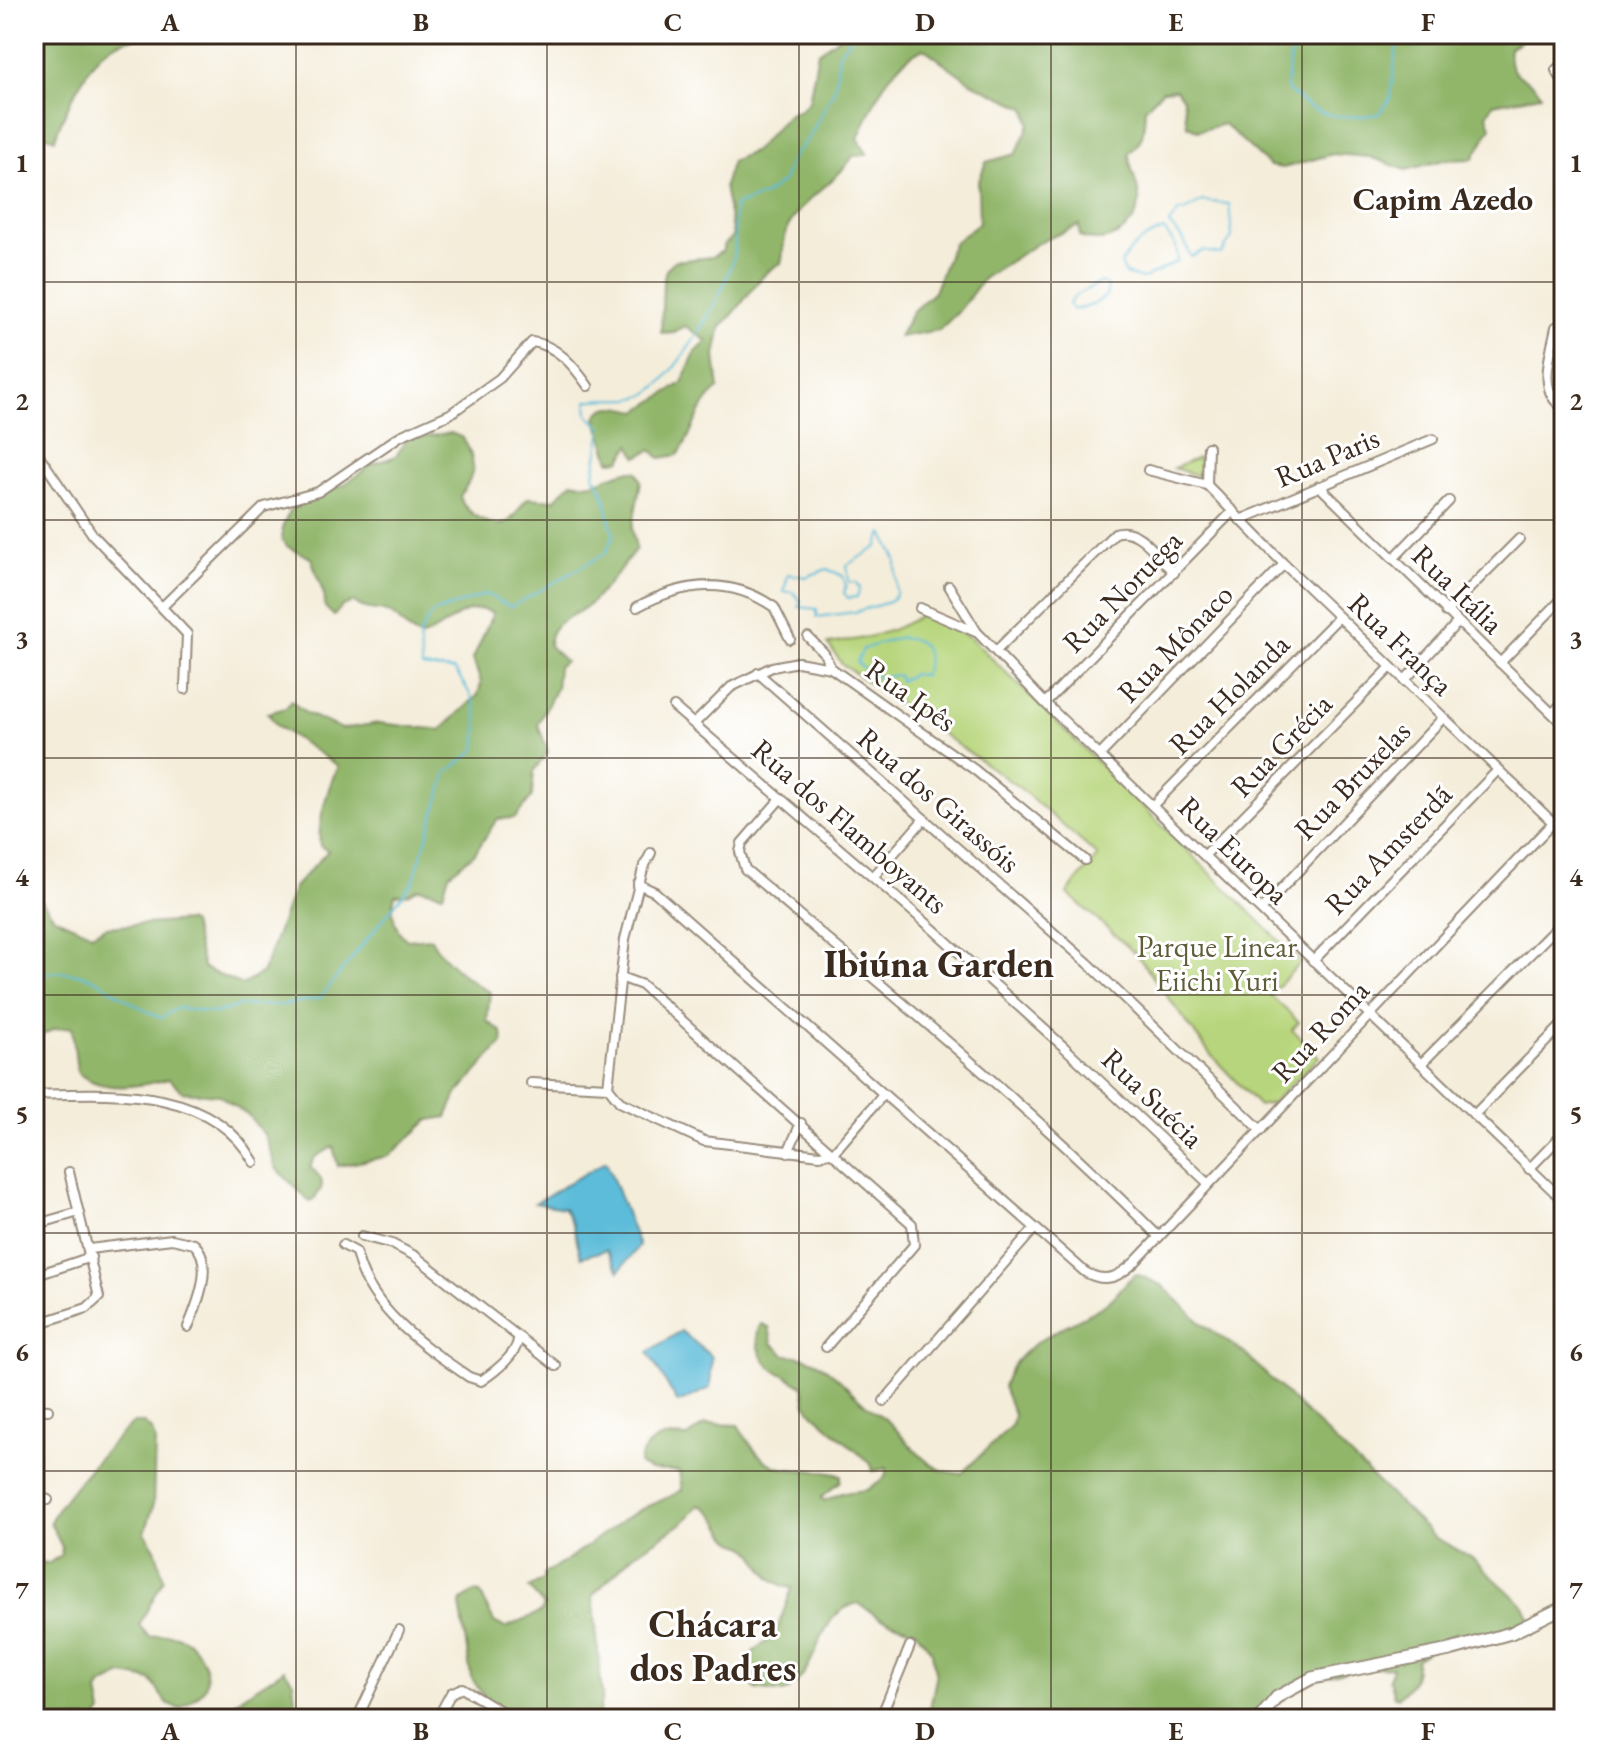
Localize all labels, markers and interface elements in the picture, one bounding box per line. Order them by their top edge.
text: A [160,5,180,39]
text: B [413,5,429,39]
text: C [664,5,682,39]
text: D [915,5,935,39]
text: E [1169,5,1184,39]
text: F [1421,5,1435,39]
text: 1 [15,146,29,180]
text: 1 [1569,146,1583,180]
district label: Capim Azedo [1353,178,1533,220]
text: 2 [15,384,29,418]
text: 2 [1569,384,1583,418]
street label: Rua Paris [1269,418,1385,496]
street label: Rua Noruega [1054,521,1190,661]
street label: Rua Itália [1404,536,1512,642]
street label: Rua Mônaco [1109,575,1241,711]
street label: Rua França [1340,584,1462,704]
text: 3 [15,622,29,656]
text: 3 [1569,622,1583,656]
street label: Rua Holanda [1160,625,1298,763]
street label: Rua Ipês [858,650,964,740]
street label: Rua Grécia [1222,685,1340,805]
street label: Rua Bruxelas [1285,712,1419,848]
street label: Rua dos Girassóis [849,719,1029,881]
street label: Rua dos Flamboyants [744,730,956,922]
street label: Rua Amsterdã [1316,775,1460,923]
street label: Rua Europa [1170,787,1298,913]
text: 4 [15,860,29,894]
text: 4 [1569,860,1583,894]
park label: Parque Linear Eiichi Yuri [1137,927,1297,1000]
district label: Ibiúna Garden [824,939,1054,988]
street label: Rua Roma [1263,971,1377,1091]
street label: Rua Suécia [1093,1040,1213,1156]
text: 5 [15,1097,29,1131]
text: 5 [1569,1097,1583,1131]
text: 6 [15,1335,29,1369]
text: 6 [1569,1335,1583,1369]
text: 7 [15,1573,29,1607]
text: 7 [1569,1573,1583,1607]
district label: Chácara dos Padres [630,1599,796,1692]
text: A [160,1714,180,1748]
text: B [413,1714,429,1748]
text: C [664,1714,682,1748]
text: D [915,1714,935,1748]
text: E [1169,1714,1184,1748]
text: F [1421,1714,1435,1748]

